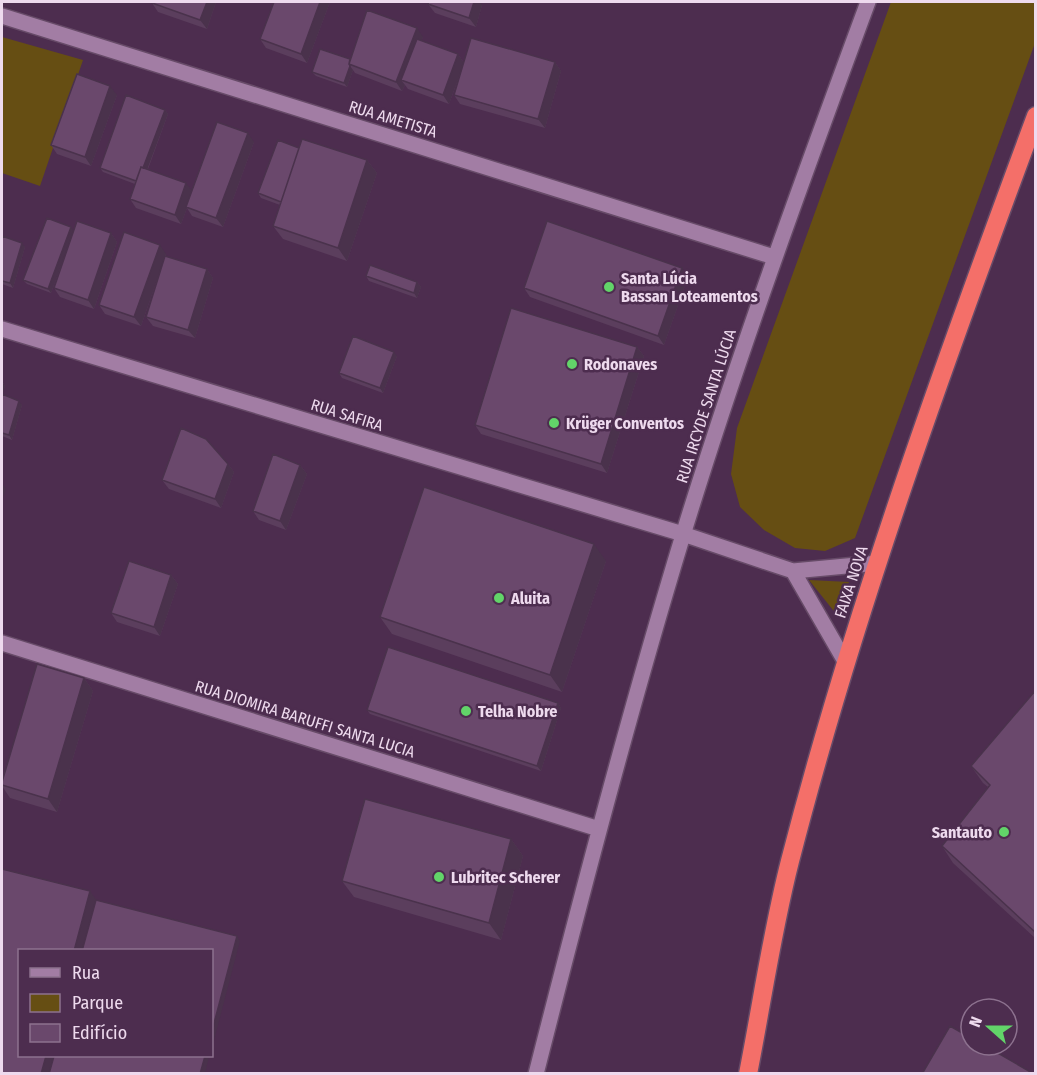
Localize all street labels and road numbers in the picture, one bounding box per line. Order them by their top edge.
street label: RUA AMETISTA [346,97,440,142]
street label: RUA IRCYDE SANTA LÚCIA [672,326,740,485]
street label: RUA SAFIRA [309,395,386,435]
street label: FAIXA NOVA [830,543,872,621]
street label: RUA DIOMIRA BARUFFI SANTA LUCIA [193,676,418,762]

